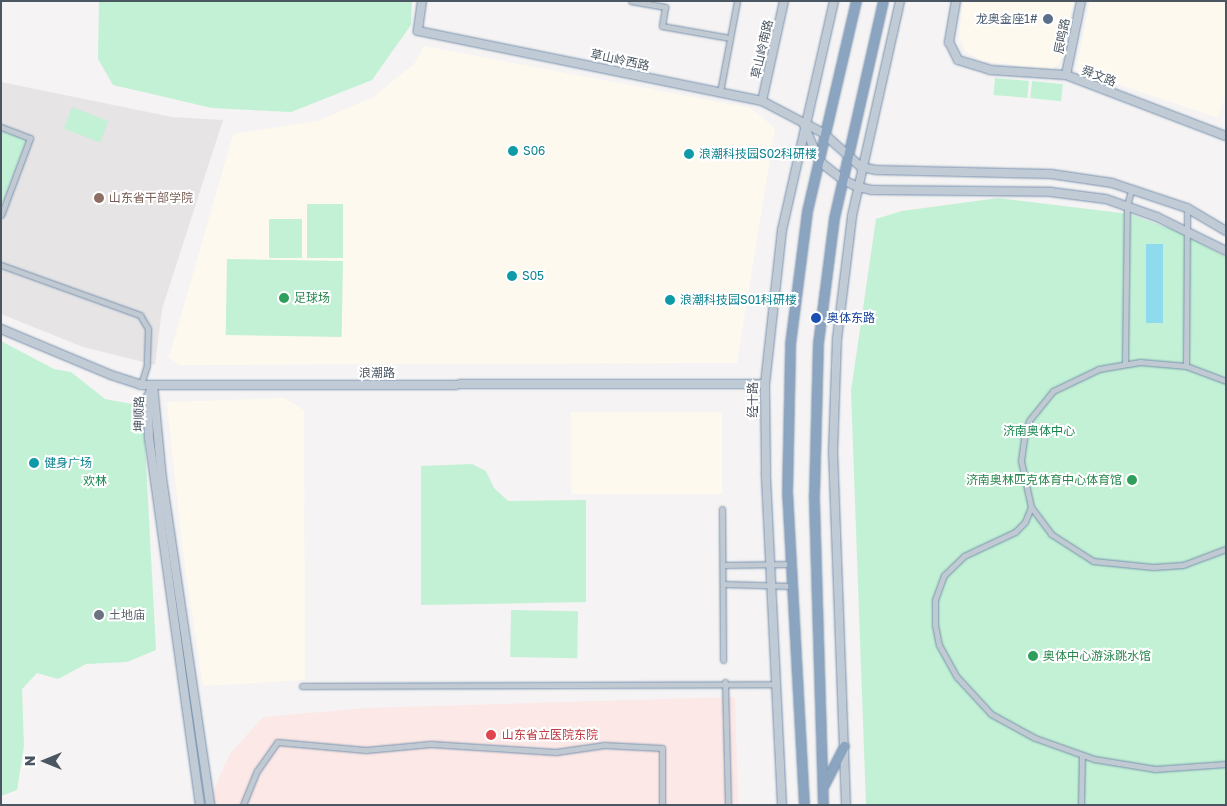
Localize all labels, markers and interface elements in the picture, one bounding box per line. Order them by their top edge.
place label: 龙奥金座1# [976,12,1038,26]
marker: 龙奥金座1# [1042,13,1054,25]
street label: 辰鸣路 [1051,17,1073,55]
street label: 草山岭南路 [748,18,776,80]
street label: 草山岭西路 [589,47,651,73]
street label: 舜文路 [1080,63,1118,89]
place label: S06 [523,144,545,158]
marker: S06 [507,145,519,157]
place label: 浪潮科技园S02科研楼 [699,147,817,161]
marker: 浪潮科技园S02科研楼 [683,148,695,160]
place label: 山东省干部学院 [109,191,193,205]
marker: 山东省干部学院 [93,192,105,204]
place label: S05 [522,269,544,283]
marker: S05 [506,270,518,282]
place label: 足球场 [294,291,330,305]
marker: 足球场 [278,292,290,304]
place label: 浪潮科技园S01科研楼 [680,293,797,307]
marker: 浪潮科技园S01科研楼 [664,294,676,306]
marker: 奥体东路 [809,311,823,325]
place label: 奥体东路 [827,311,875,325]
street label: 浪潮路 [359,366,395,380]
street label: 经十路 [746,382,760,418]
street label: 坤顺路 [131,396,147,432]
park label: 济南奥体中心 [1003,424,1075,438]
place label: 健身广场 [44,456,92,470]
marker: 健身广场 [28,457,40,469]
place label: 济南奥林匹克体育中心体育馆 [966,473,1122,487]
park label: 欢林 [83,474,107,488]
marker: 济南奥林匹克体育中心体育馆 [1126,474,1138,486]
place label: 土地庙 [109,608,145,622]
marker: 土地庙 [93,609,105,621]
place label: 奥体中心游泳跳水馆 [1043,649,1151,663]
marker: 奥体中心游泳跳水馆 [1027,650,1039,662]
marker: 山东省立医院东院 [484,728,498,742]
place label: 山东省立医院东院 [502,728,598,742]
north arrow [20,736,70,786]
text: N [21,756,38,766]

